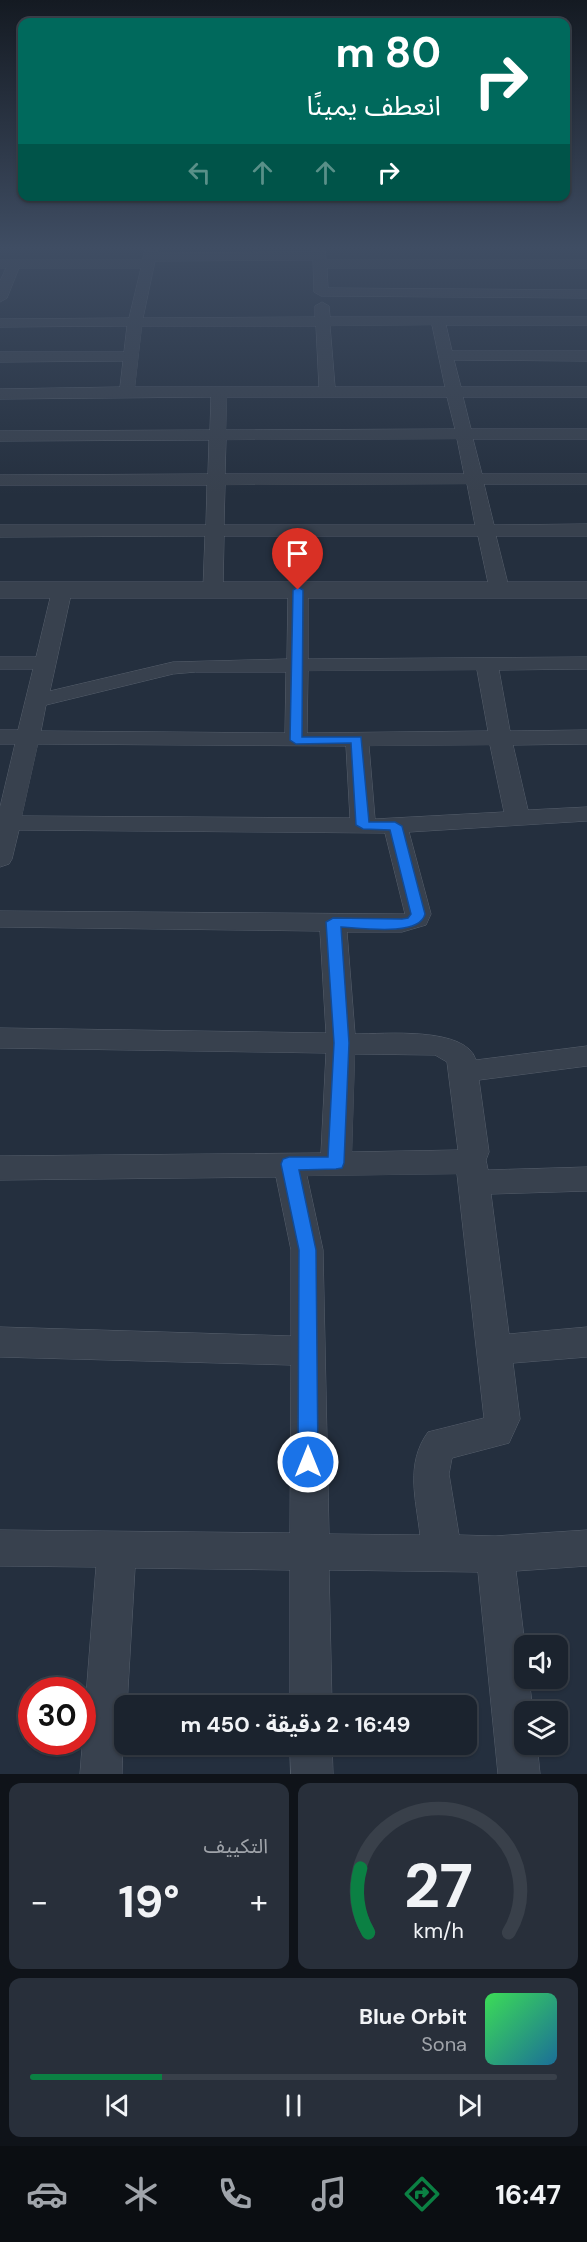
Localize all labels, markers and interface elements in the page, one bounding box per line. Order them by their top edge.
text: 80 m [335,25,441,80]
icon: right [462,42,540,120]
text: انعطف يمينًا [306,88,441,123]
icon: left [183,156,216,189]
icon: ahead [246,156,279,189]
icon: ahead [309,156,342,189]
icon: right [372,156,405,189]
pin [272,528,323,590]
icon: arrive [281,537,314,570]
position arrow [276,1430,340,1494]
map controls [514,1635,568,1755]
button: sound [514,1635,568,1689]
speed limit sign: 30 [18,1677,96,1755]
button: layers [514,1701,568,1755]
text: 16:49 · 2 دقيقة · 450 m [180,1710,411,1739]
text: التكييف [204,1833,268,1859]
text: 27 [403,1845,473,1926]
text: 19° [118,1872,180,1931]
text: − [30,1880,48,1923]
text: + [250,1880,268,1923]
text: km/h [413,1917,463,1945]
text: Blue Orbit [359,2002,467,2031]
text: Sona [421,2031,467,2057]
icon: previous [101,2089,134,2122]
icon: pause [277,2089,310,2122]
icon: next [453,2089,486,2122]
icon: car [26,2173,68,2215]
icon: climate [120,2173,162,2215]
icon: phone [214,2173,256,2215]
icon: music [308,2173,350,2215]
icon: directions [401,2173,443,2215]
text: 16:47 [495,2177,561,2212]

